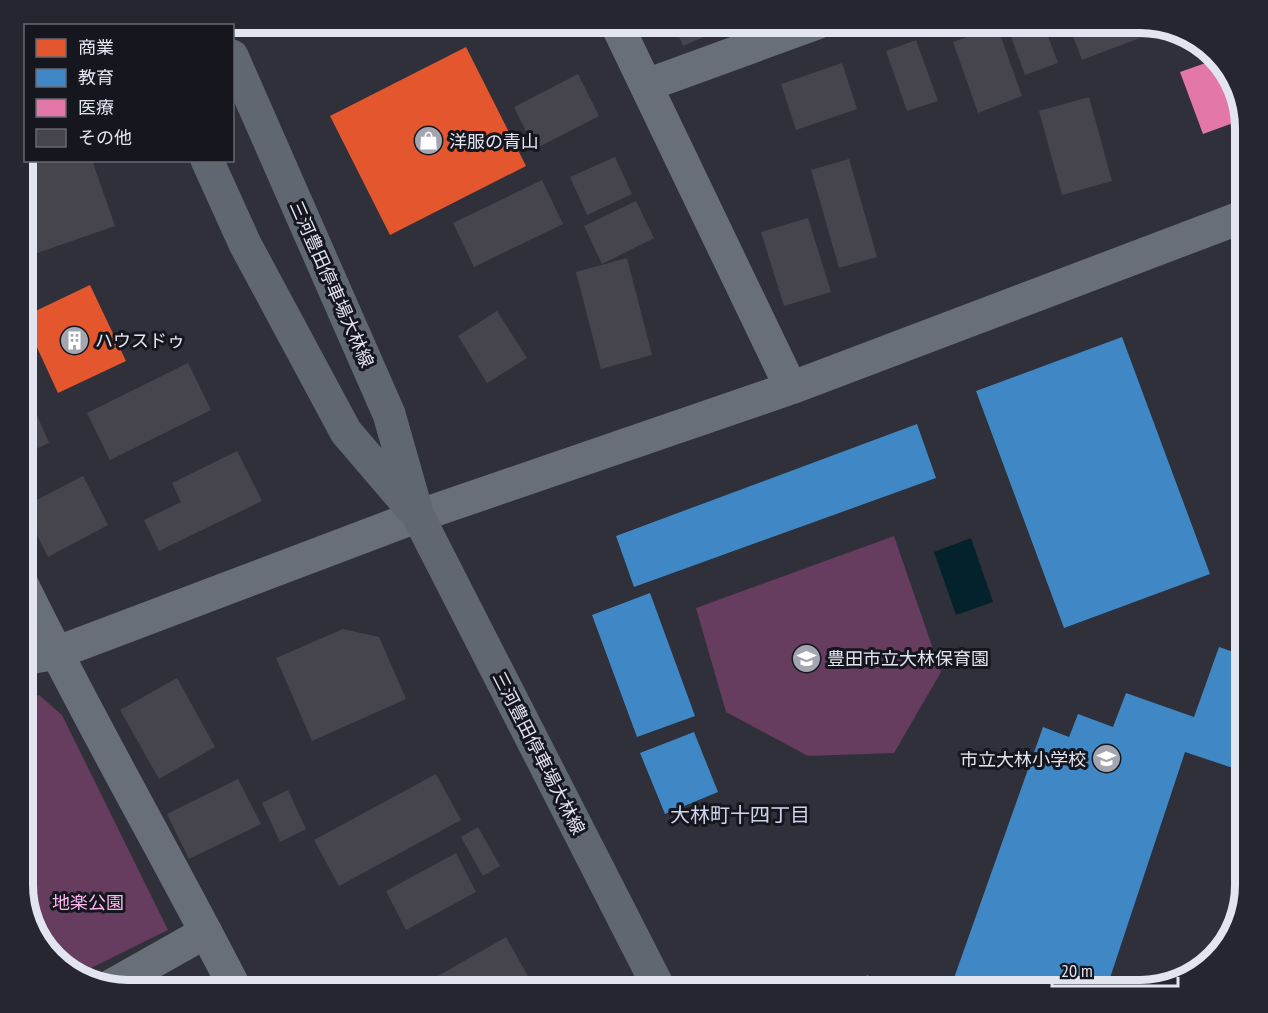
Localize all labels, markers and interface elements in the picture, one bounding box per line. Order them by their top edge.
legend [24,24,234,162]
text: 商業 [78,36,114,59]
text: 教育 [78,66,114,89]
text: 医療 [78,96,114,119]
shop icon: 洋服の青山 [412,125,444,157]
text: その他 [78,126,132,149]
place label: 洋服の青山 [449,130,539,153]
street label: 三河豊田停車場大林線 [285,197,379,371]
building icon: ハウスドゥ [58,324,90,356]
place label: ハウスドゥ [95,329,185,352]
school or university icon: 豊田市立大林保育園 [790,642,822,674]
place label: 豊田市立大林保育園 [827,647,989,670]
street label: 三河豊田停車場大林線 [488,668,590,838]
school or university icon: 市立大林小学校 [1091,743,1123,775]
place label: 市立大林小学校 [960,748,1086,771]
district label: 大林町十四丁目 [670,802,810,828]
park label: 地楽公園 [52,891,124,914]
scale bar [1052,950,1178,988]
text: 20 m [1061,959,1093,982]

